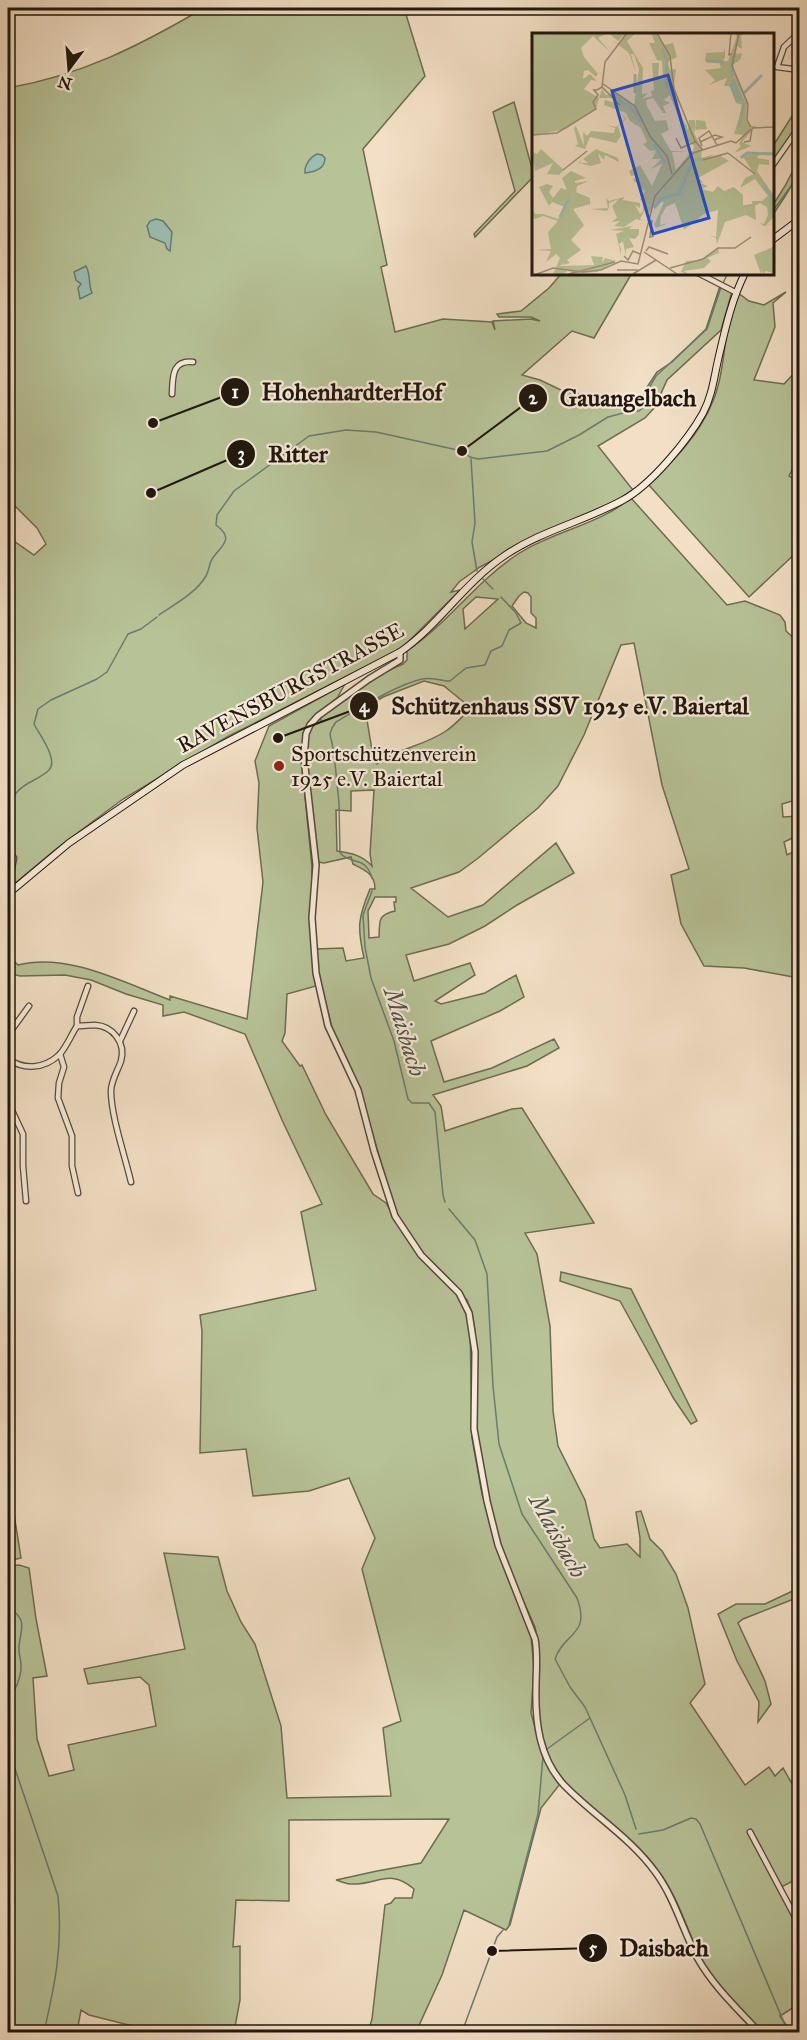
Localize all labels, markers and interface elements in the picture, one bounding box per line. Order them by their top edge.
inset map [532,33,774,274]
north arrow [39,39,99,99]
text: N [55,72,74,94]
callout: HohenhardterHof [220,371,455,413]
text: HohenhardterHof [262,377,446,407]
callout: Gauangelbach [518,377,709,419]
text: 1 [231,381,239,403]
text: Gauangelbach [560,383,697,413]
text: 2 [529,387,539,409]
callout: Ritter [226,433,340,475]
text: Ritter [268,439,329,469]
text: 3 [237,443,245,466]
street label: RAVENSBURGSTRASSE [172,616,408,759]
callout: Schützenhaus SSV 1925 e.V. Baiertal [349,685,761,727]
text: Schützenhaus SSV 1925 e.V. Baiertal [391,691,749,721]
text: 4 [359,695,370,718]
place label: Sportschützenverein 1925 e.V. Baiertal [291,740,476,792]
marker: Sportschützenverein 1925 e.V. Baiertal [272,759,286,773]
water label: Maisbach [377,982,433,1080]
water label: Maisbach [522,1487,593,1583]
callout: Daisbach [578,1927,721,1969]
text: Daisbach [619,1933,710,1963]
text: 5 [589,1937,598,1959]

